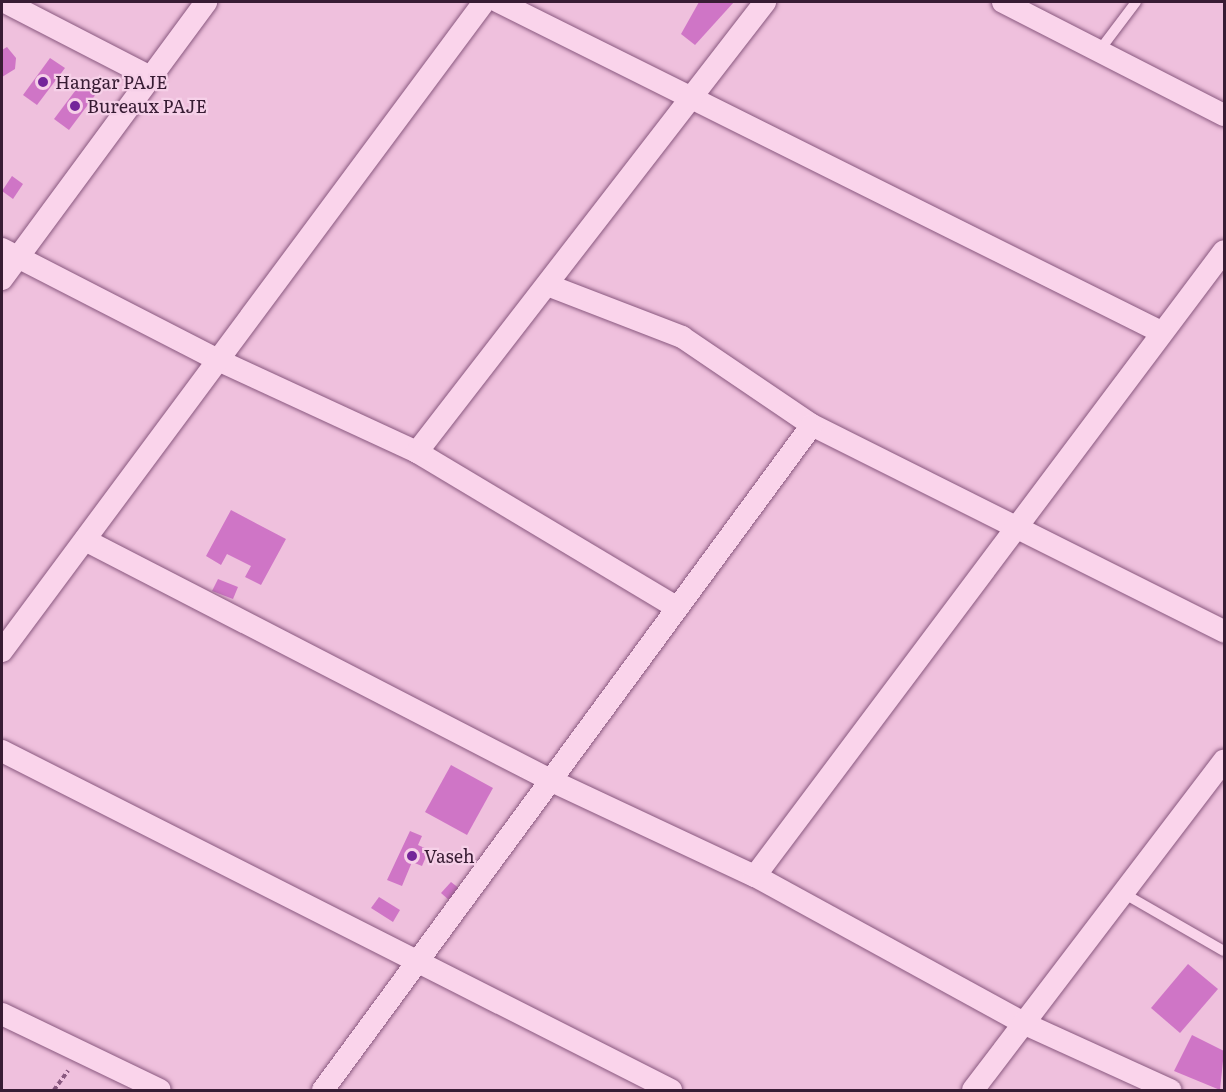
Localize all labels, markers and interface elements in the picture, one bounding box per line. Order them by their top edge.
place label: Hangar PAJE [55,71,168,93]
marker: Hangar PAJE [36,75,50,89]
place label: Bureaux PAJE [87,95,207,117]
marker: Bureaux PAJE [68,99,82,113]
place label: Vaseh [424,845,475,867]
marker: Vaseh [405,849,419,863]

